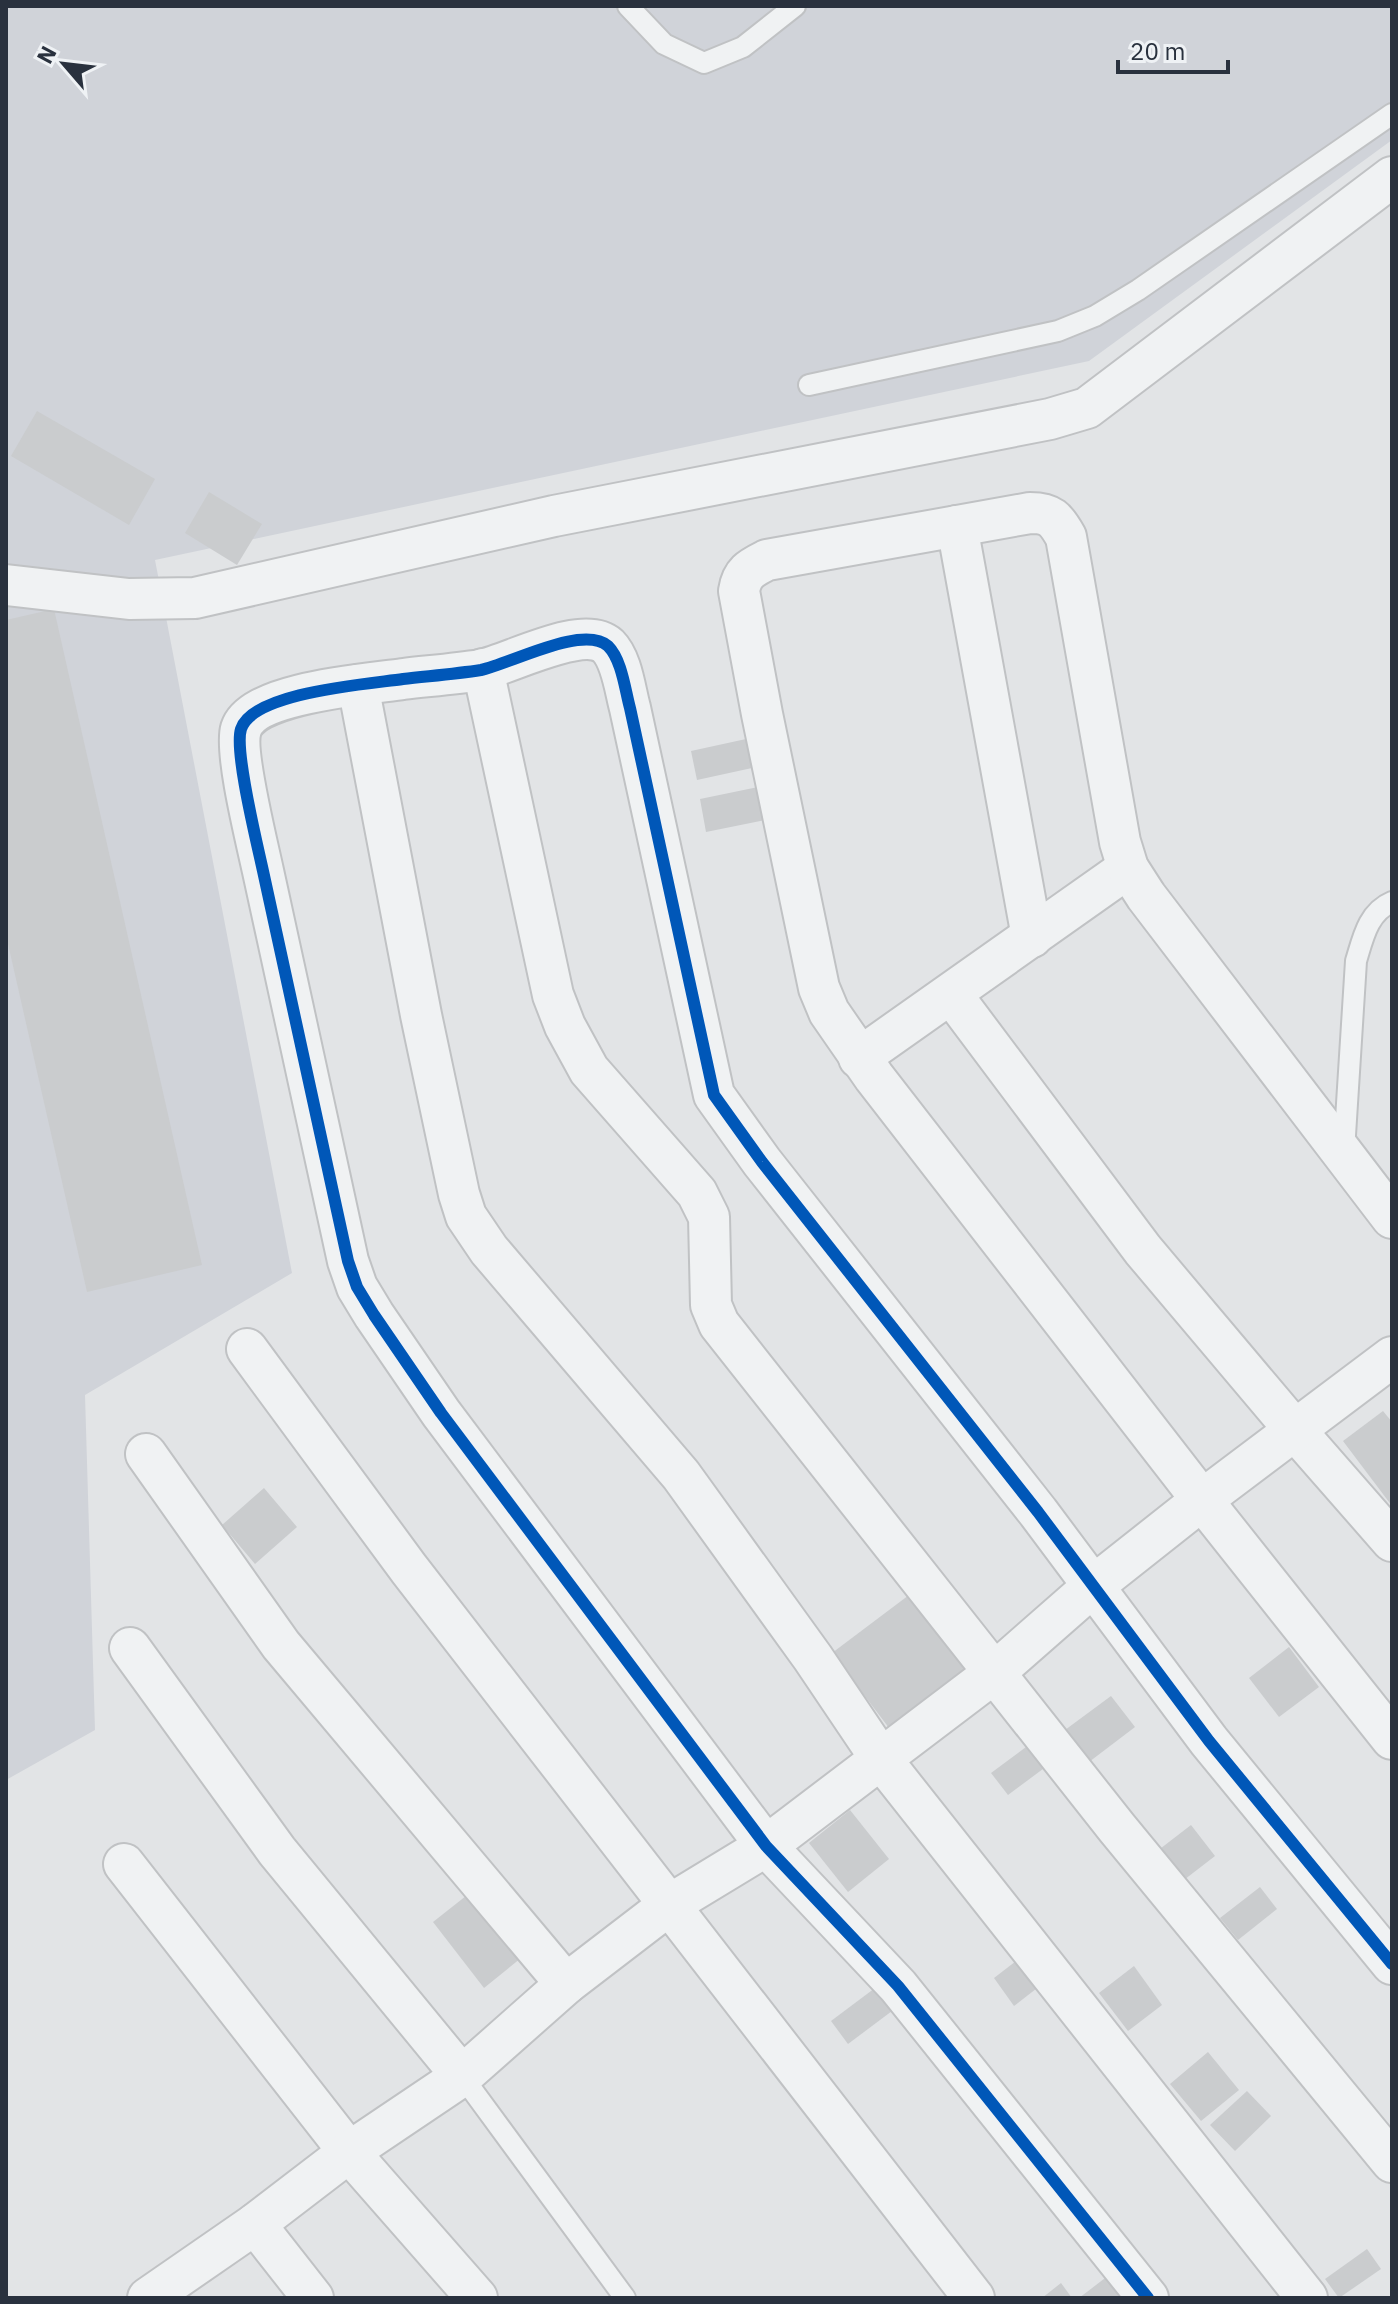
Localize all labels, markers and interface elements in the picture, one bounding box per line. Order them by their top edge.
north arrow [24,24,104,104]
scale bar [1118,24,1228,74]
text: 20 m [1130,35,1185,67]
text: N [29,41,62,68]

